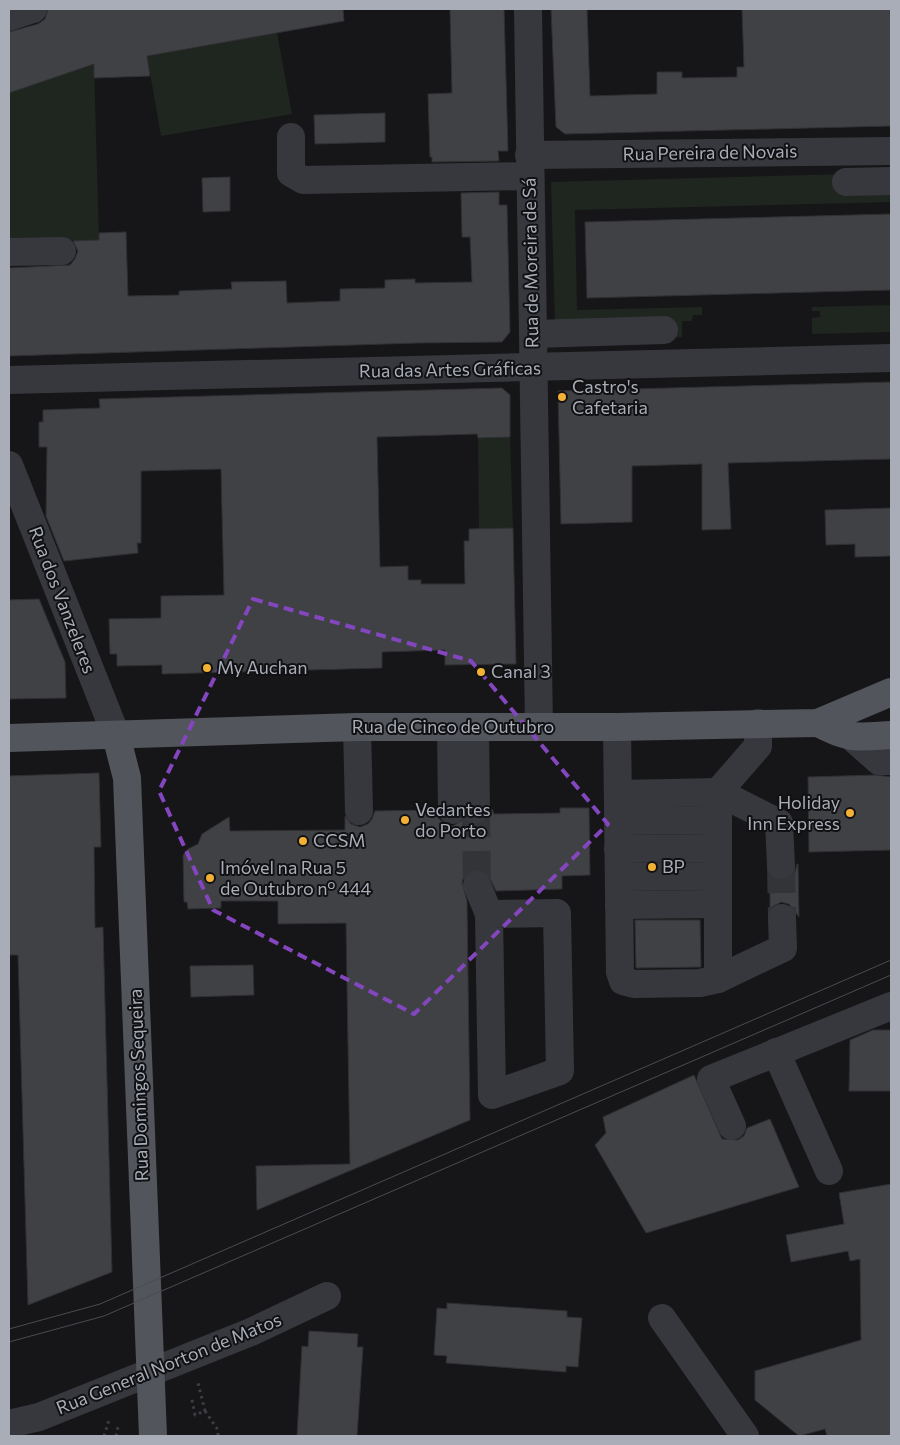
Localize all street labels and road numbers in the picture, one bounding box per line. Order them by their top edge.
street label: Rua Pereira de Novais [622,139,798,165]
street label: Rua de Moreira de Sá [518,178,542,348]
street label: Rua das Artes Gráficas [359,356,541,382]
street label: Rua dos Vanzeleres [25,523,101,676]
street label: Rua de Cinco de Outubro [352,715,554,737]
street label: Rua Domingos Sequeira [124,988,152,1182]
street label: Rua General Norton de Matos [53,1308,284,1418]

